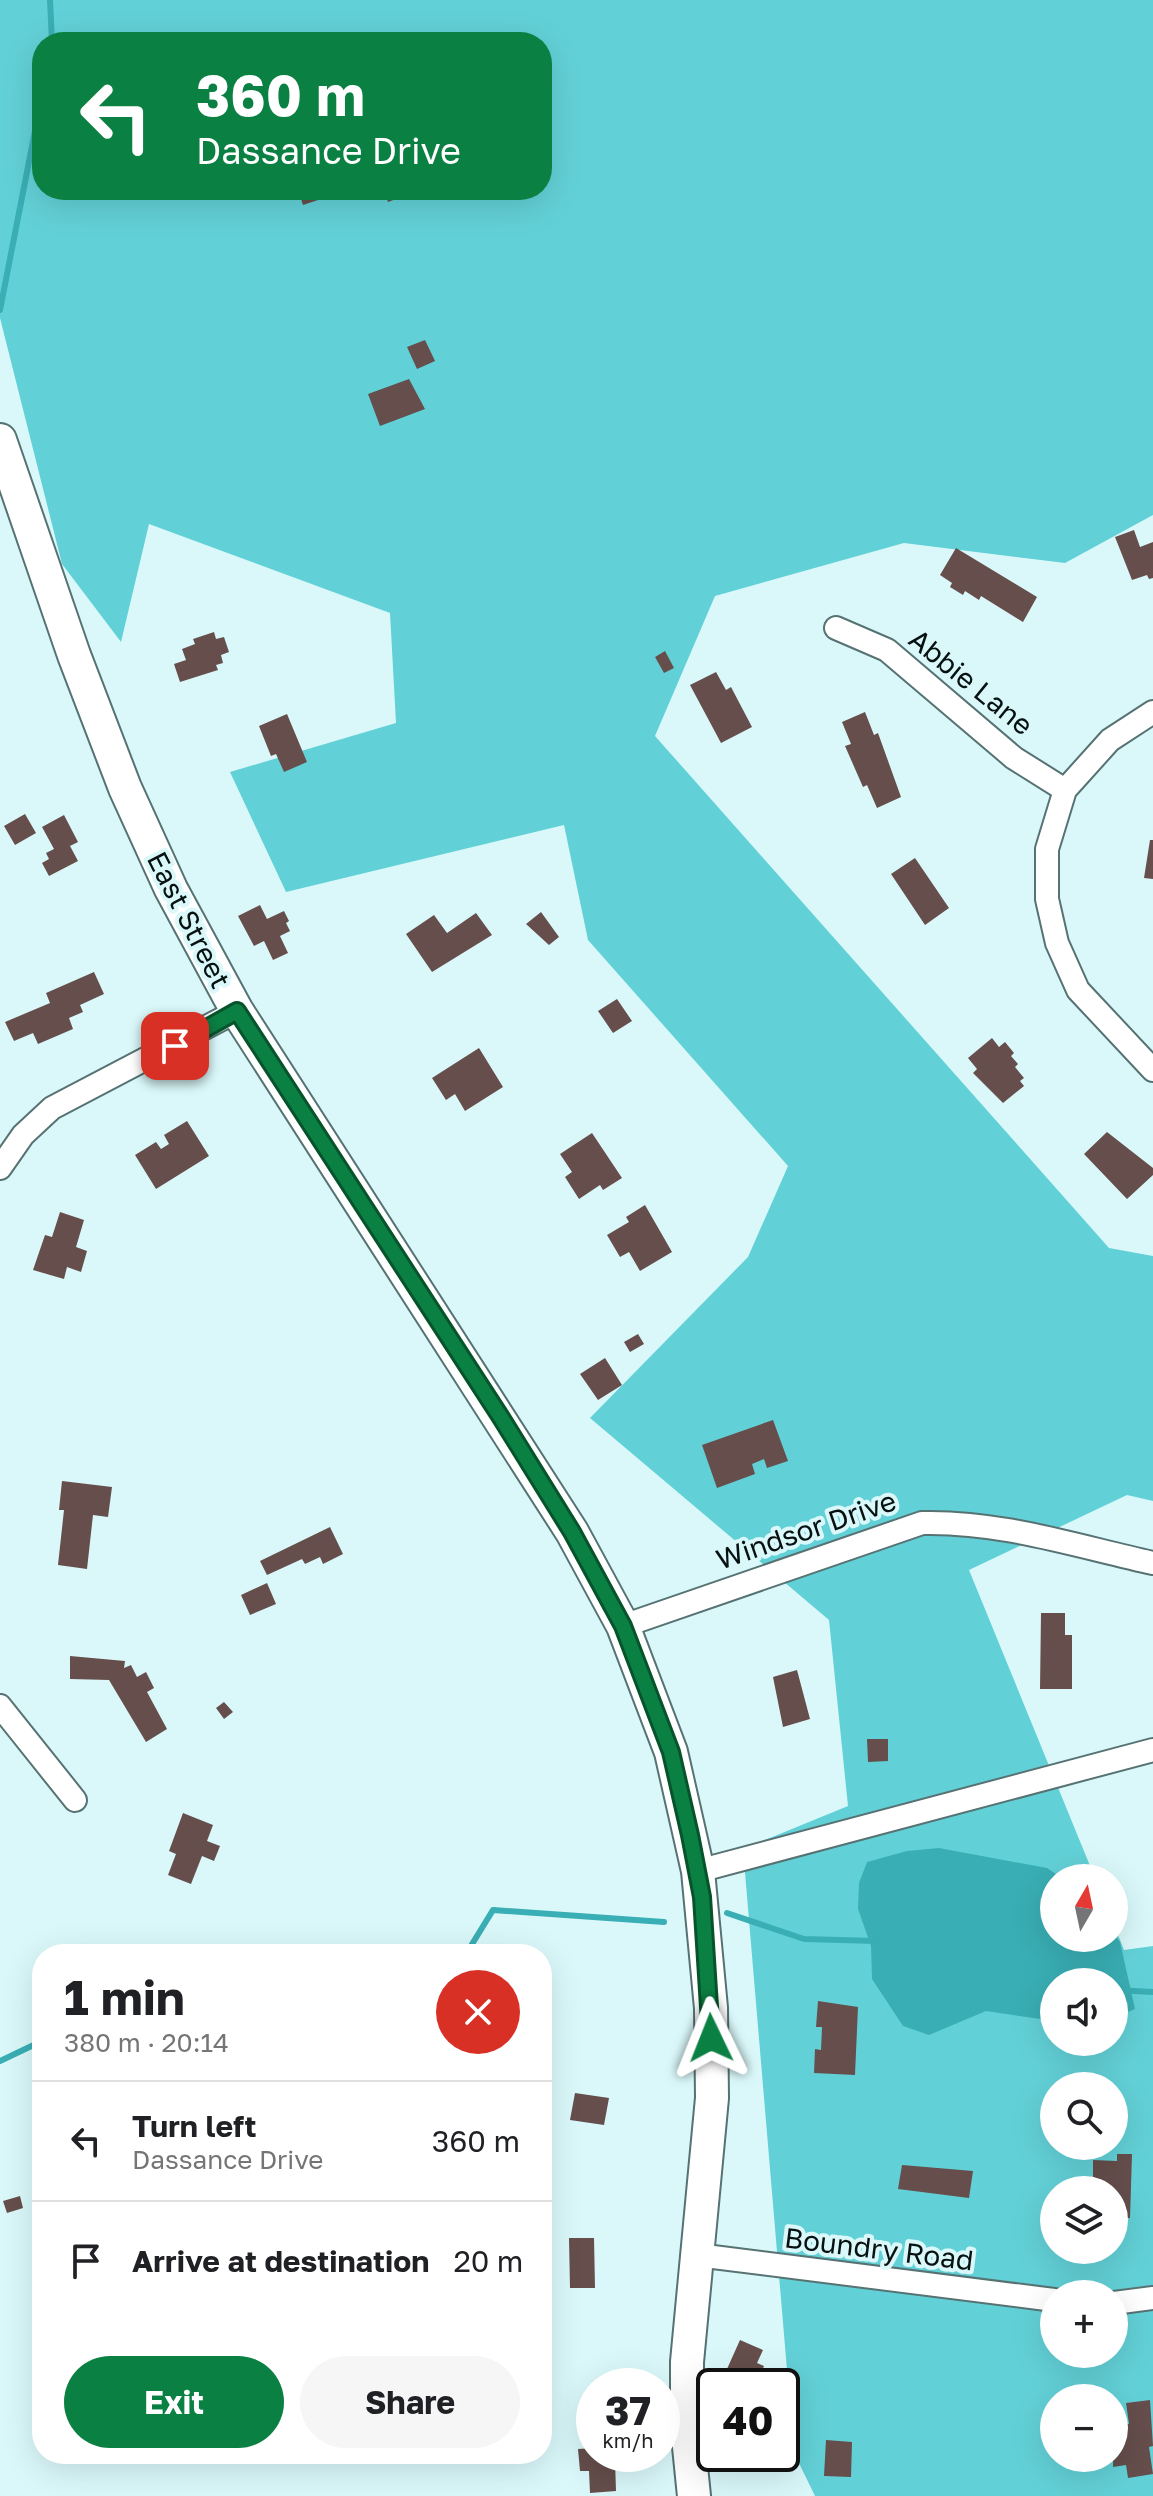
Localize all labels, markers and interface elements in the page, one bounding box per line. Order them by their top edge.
text: 360 m [196,61,365,128]
icon: left [64,64,168,168]
text: Dassance Drive [196,129,461,172]
street label: Abbie Lane [903,622,1040,741]
street label: East Street [141,846,238,993]
pin [141,1012,209,1080]
icon: arrive [153,1024,197,1068]
street label: Windsor Drive [712,1483,900,1576]
north arrow [1040,1864,1128,1952]
map controls [1040,1864,1128,2472]
text: 1 min [64,1968,185,2026]
button: sound [1040,1968,1128,2056]
button: close [436,1970,520,2054]
position arrow [669,1996,753,2080]
text: 380 m · 20:14 [64,2027,229,2058]
button: search [1040,2072,1128,2160]
text: Turn left [132,2108,257,2144]
icon: left [64,2119,108,2163]
text: 360 m [432,2123,520,2159]
text: Dassance Drive [132,2144,323,2175]
button: layers [1040,2176,1128,2264]
street label: Boundry Road [783,2221,975,2276]
icon: arrive [64,2239,108,2283]
text: Arrive at destination [132,2243,429,2279]
text: 20 m [453,2243,523,2279]
button: + [1040,2280,1128,2368]
button: Exit [64,2356,284,2448]
button: Share [300,2356,520,2448]
speed limit sign: 40 [696,2368,800,2472]
button: − [1040,2384,1128,2472]
text: 37 [605,2386,651,2434]
text: km/h [603,2428,653,2452]

